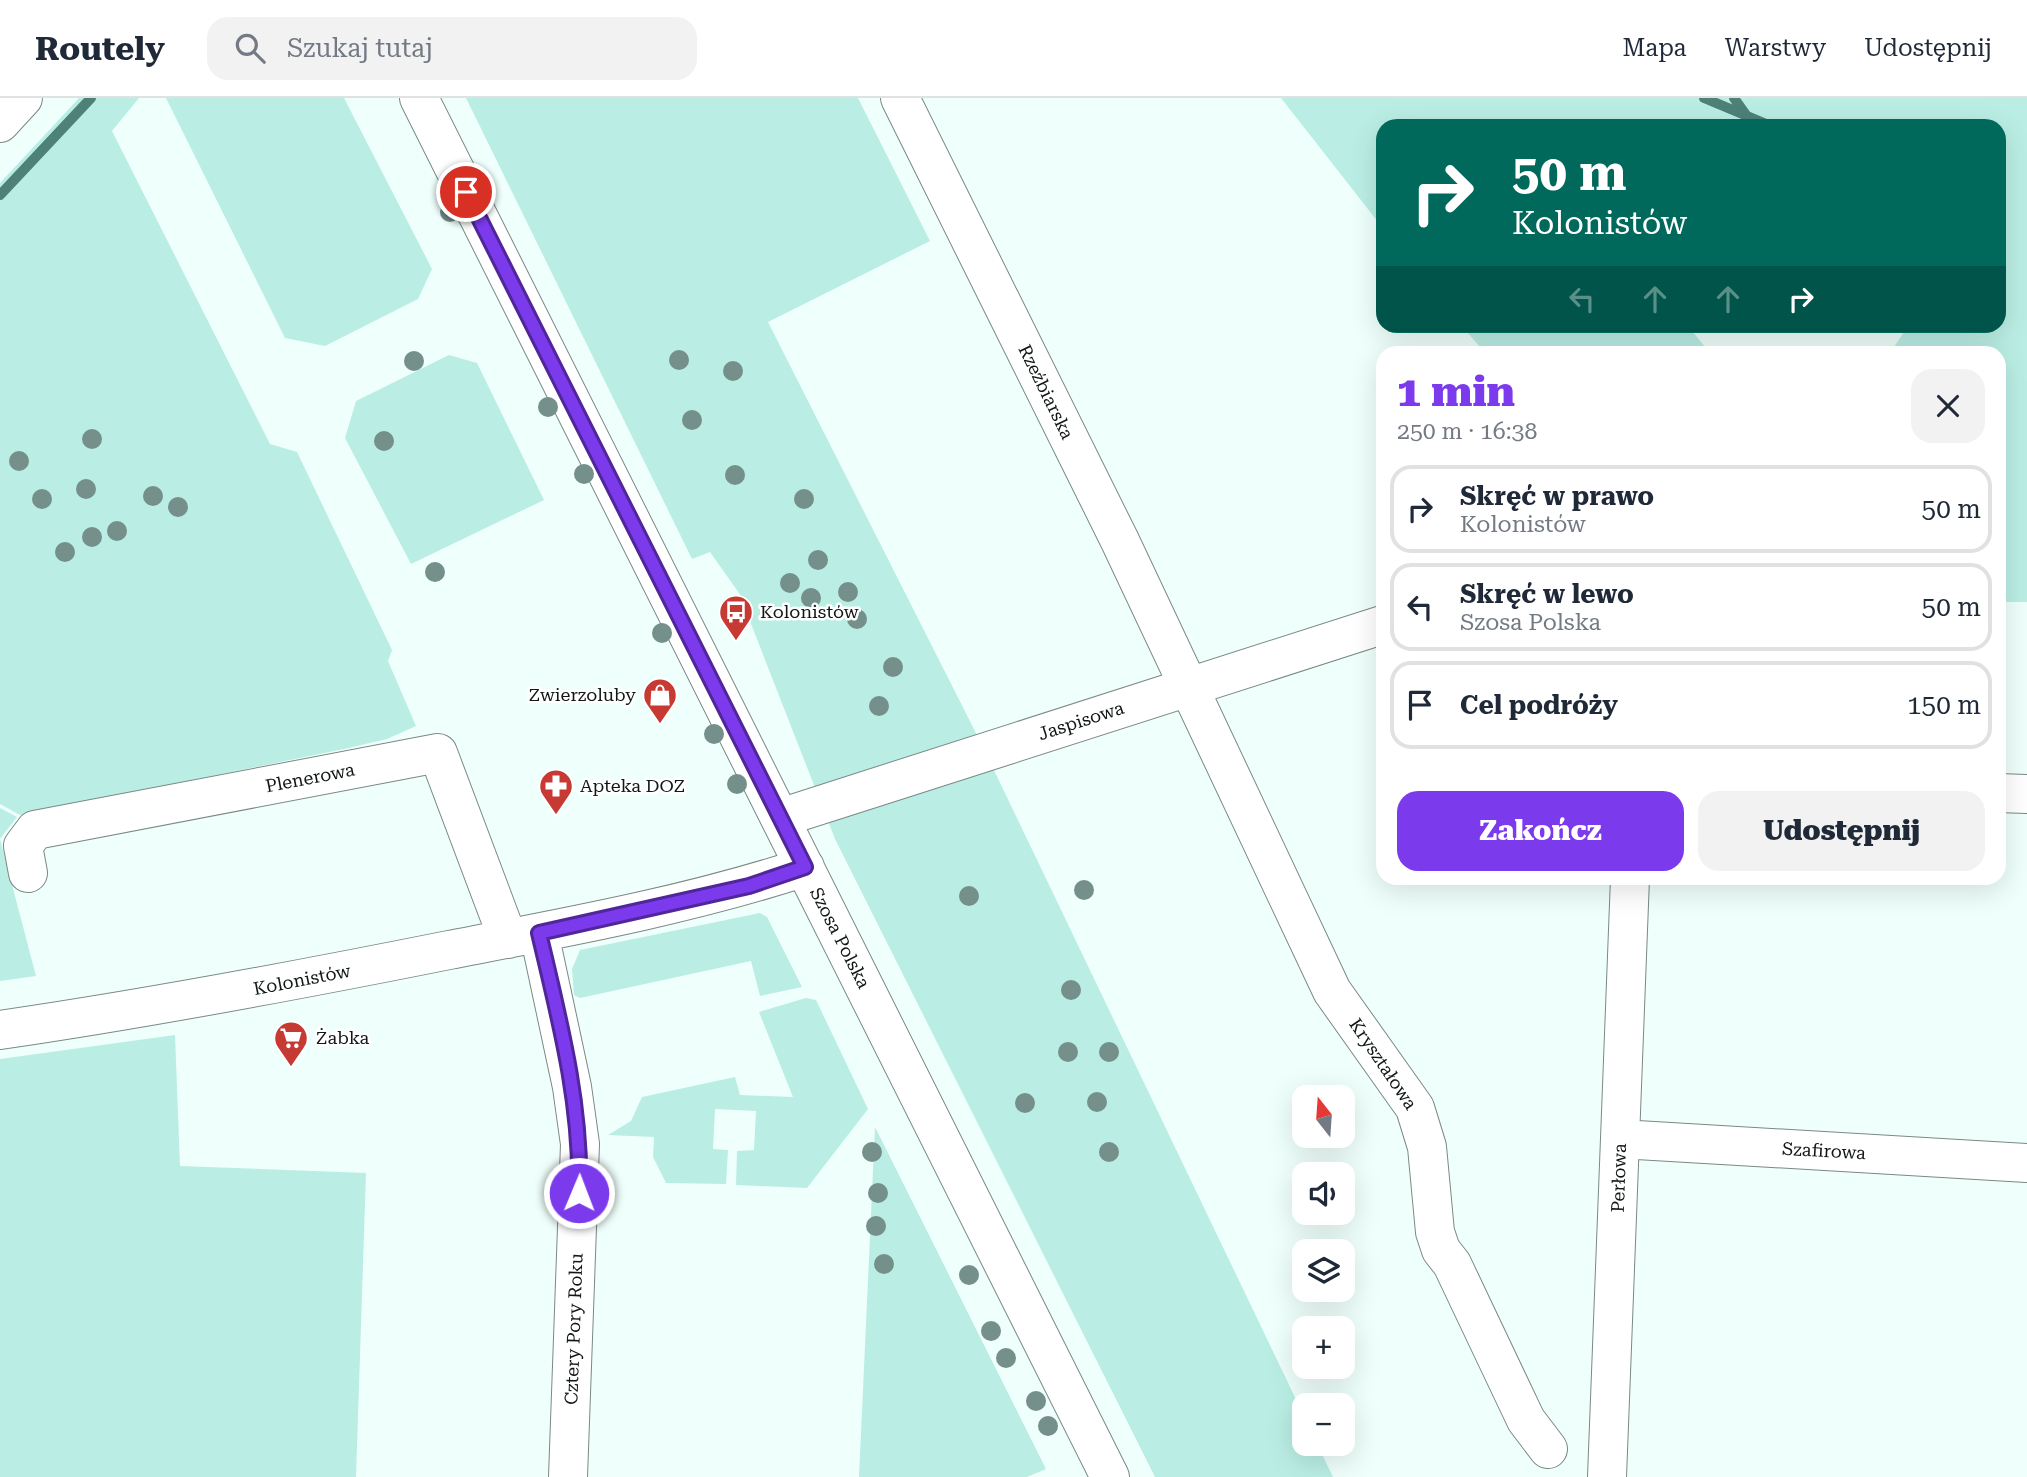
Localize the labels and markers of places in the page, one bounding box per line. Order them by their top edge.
pin [436,162,496,222]
bus stop icon: Kolonistów [717,593,755,642]
place label: Kolonistów [760,601,859,622]
shop icon: Zwierzoluby [641,676,679,725]
place label: Zwierzoluby [529,684,636,705]
pharmacy icon: Apteka DOZ [537,767,575,816]
place label: Apteka DOZ [580,775,685,796]
supermarket icon: Żabka [272,1019,310,1068]
place label: Żabka [316,1027,370,1048]

